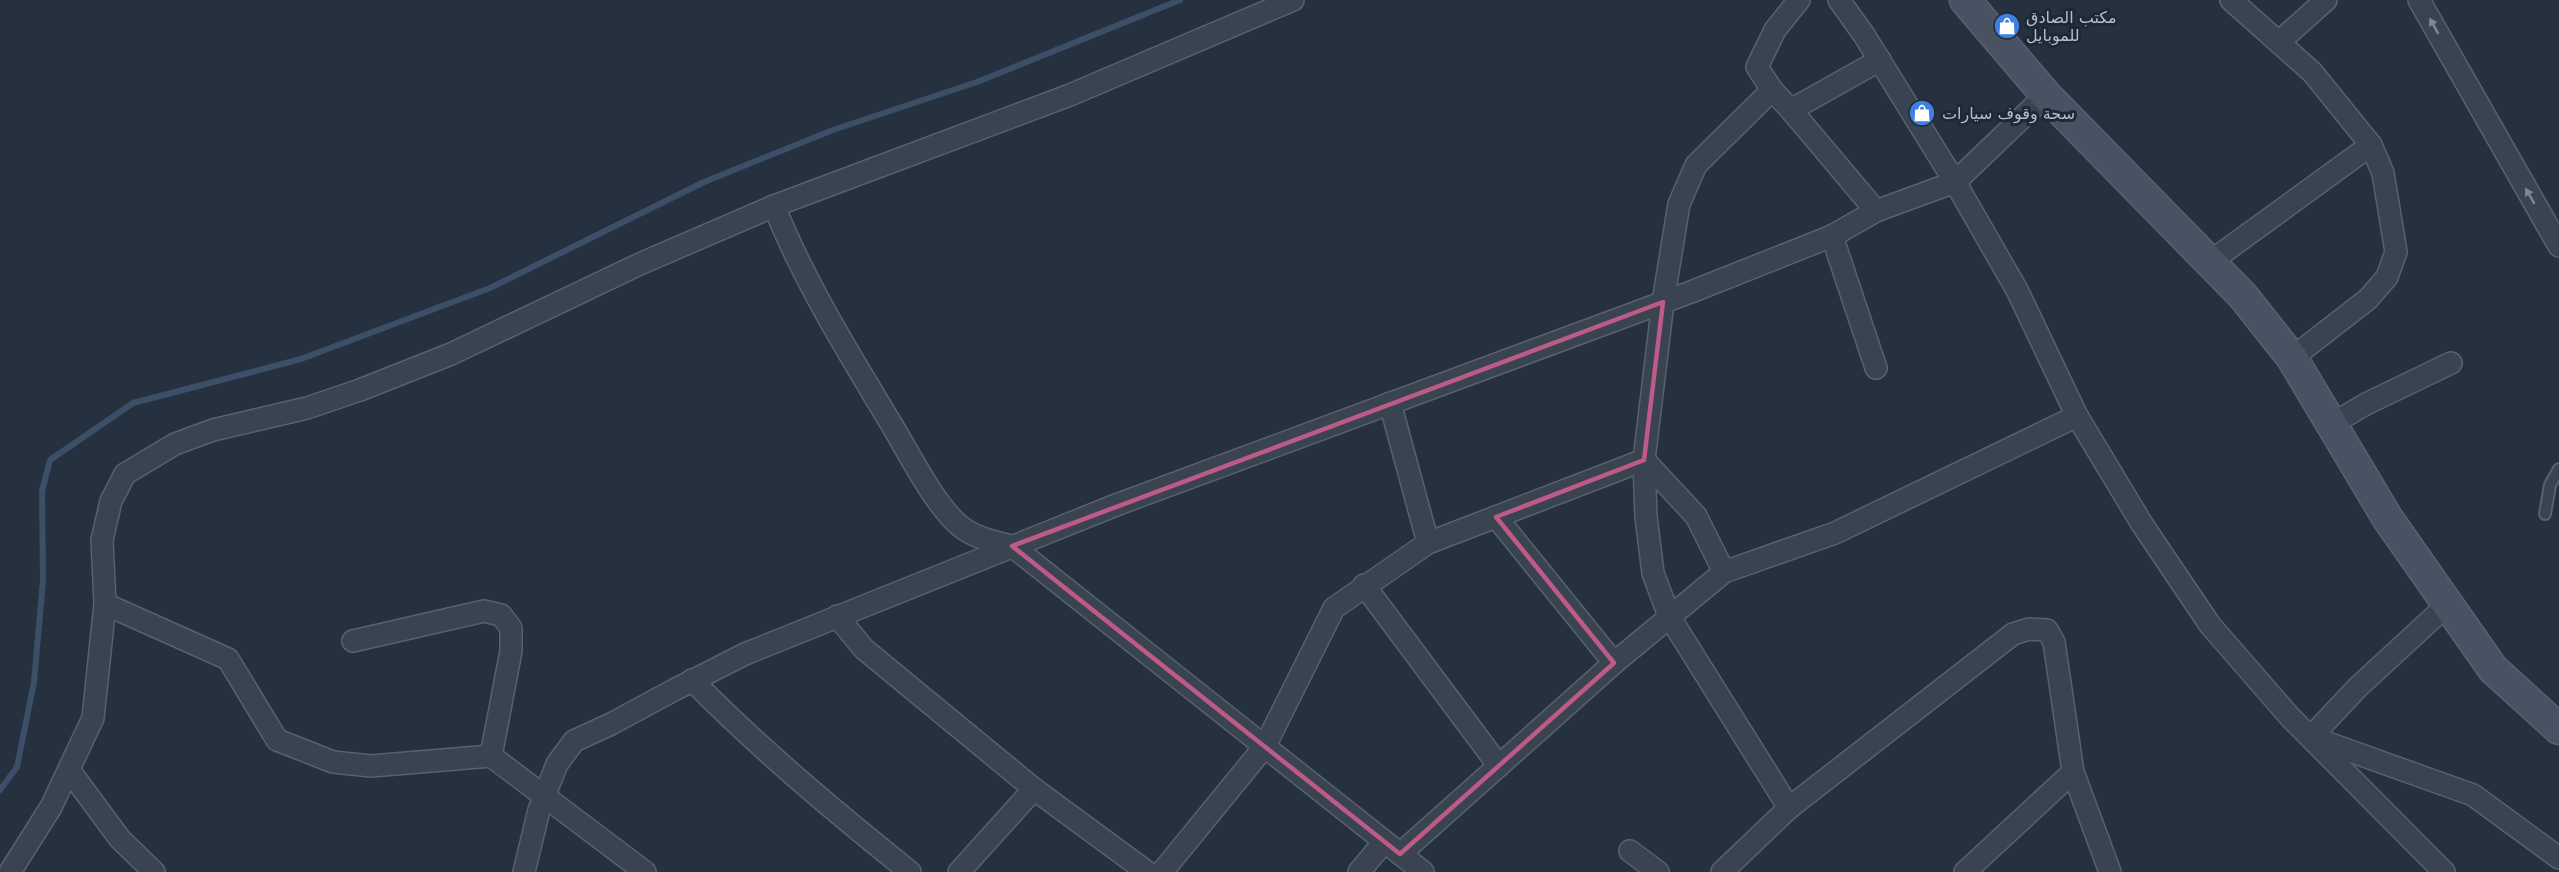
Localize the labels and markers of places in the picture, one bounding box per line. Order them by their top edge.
place label: مكتب الصادق للموبايل [2026,8,2117,46]
shop icon: مكتب الصادق للموبايل [1992,11,2022,41]
shop icon: سحة وقوف سيارات [1907,98,1937,128]
place label: سحة وقوف سيارات [1942,104,2075,124]

